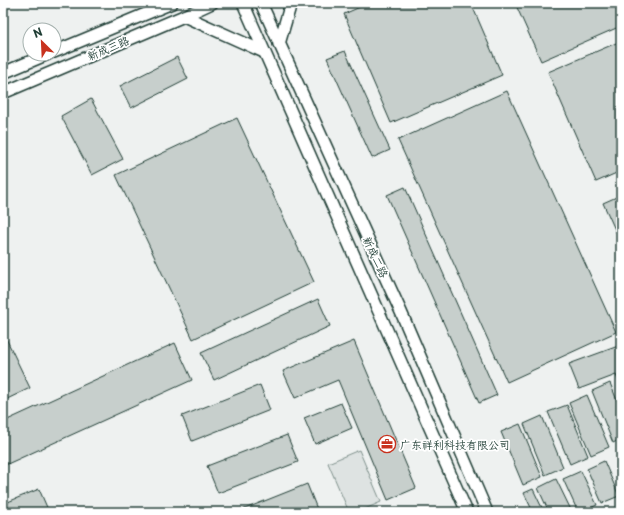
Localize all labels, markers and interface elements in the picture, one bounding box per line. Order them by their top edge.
north arrow [22,22,62,62]
text: N [30,23,45,42]
street label: 新成三路 [84,32,132,64]
street label: 新成二路 [359,233,393,281]
office icon: 广东祥利科技有限公司 [377,434,397,454]
place label: 广东祥利科技有限公司 [400,436,510,453]

